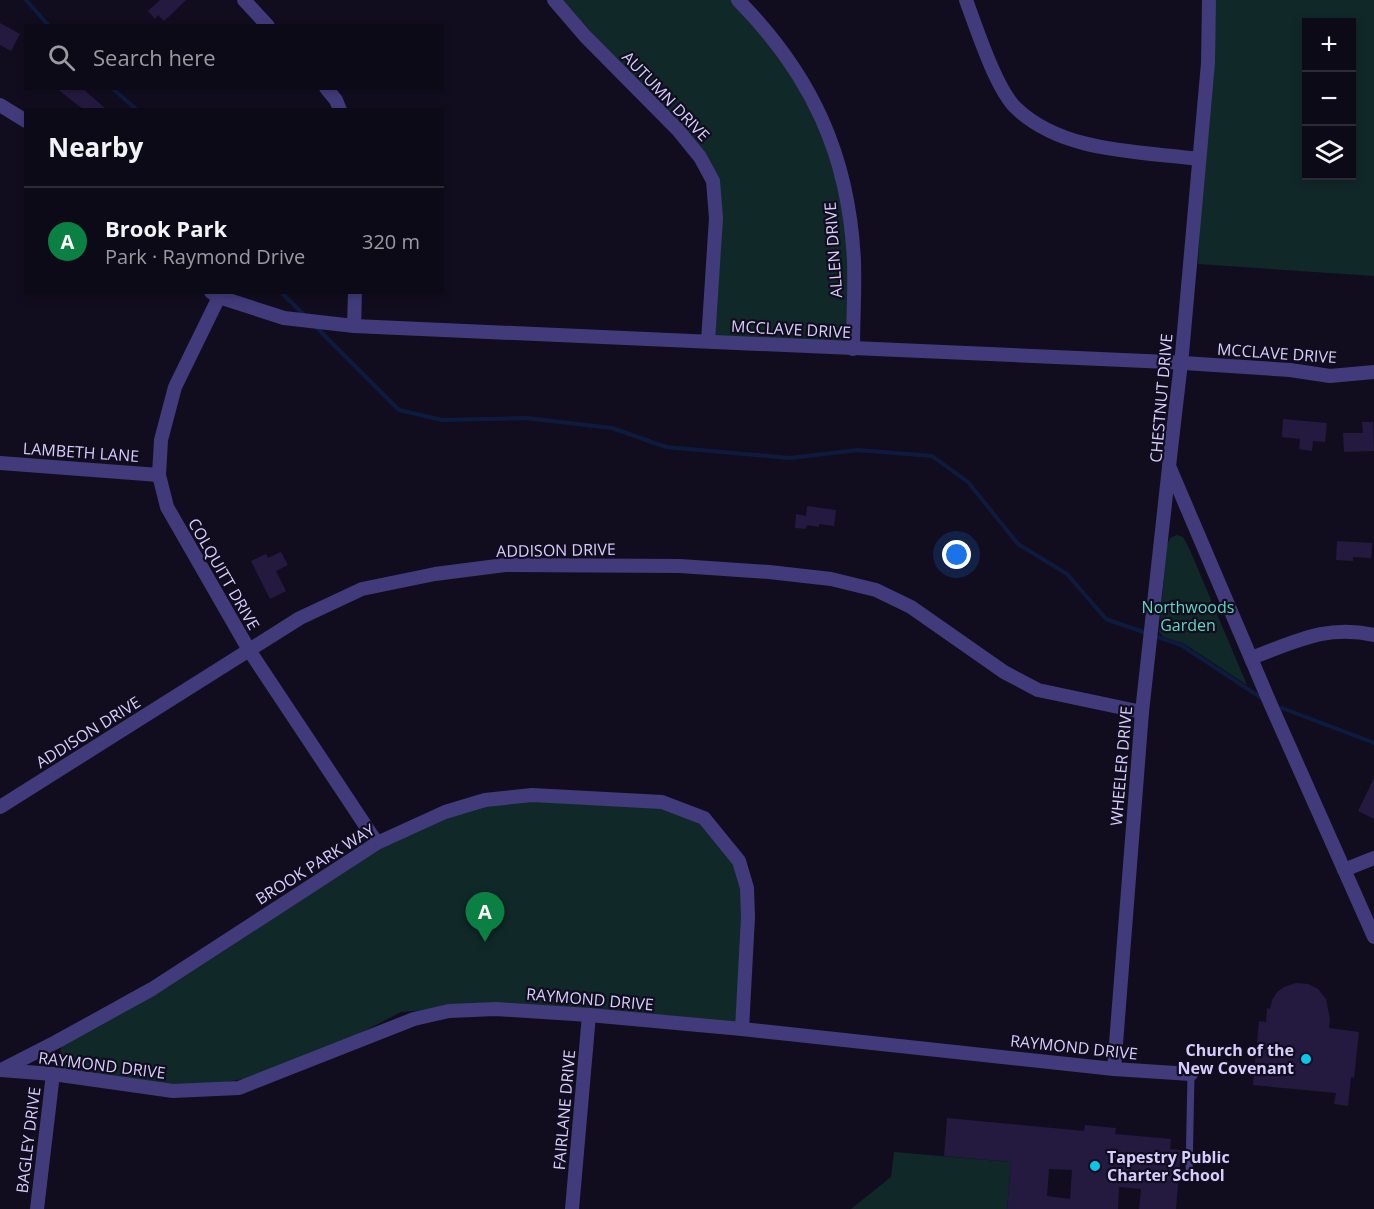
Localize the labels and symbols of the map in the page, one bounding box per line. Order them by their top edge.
street label: AUTUMN DRIVE [617,46,715,146]
street label: ALLEN DRIVE [819,201,847,299]
street label: MCCLAVE DRIVE [731,315,851,343]
street label: CHESTNUT DRIVE [1144,333,1178,463]
street label: MCCLAVE DRIVE [1216,338,1338,368]
street label: LAMBETH LANE [22,437,140,467]
street label: COLQUITT DRIVE [183,514,265,634]
street label: ADDISON DRIVE [496,538,616,562]
your location [942,540,971,569]
park label: Northwoods Garden [1142,596,1234,636]
street label: ADDISON DRIVE [31,691,145,773]
street label: WHEELER DRIVE [1105,705,1137,827]
street label: BROOK PARK WAY [251,818,379,909]
pin: A [466,892,504,942]
street label: RAYMOND DRIVE [525,982,655,1016]
street label: RAYMOND DRIVE [1009,1029,1139,1065]
place label: Church of the New Covenant [1177,1039,1294,1079]
street label: RAYMOND DRIVE [37,1046,167,1084]
street label: FAIRLANE DRIVE [548,1049,580,1171]
marker: Church of the New Covenant [1299,1052,1313,1066]
street label: BAGLEY DRIVE [11,1086,45,1194]
place label: Tapestry Public Charter School [1107,1146,1230,1186]
marker: Tapestry Public Charter School [1088,1159,1102,1173]

